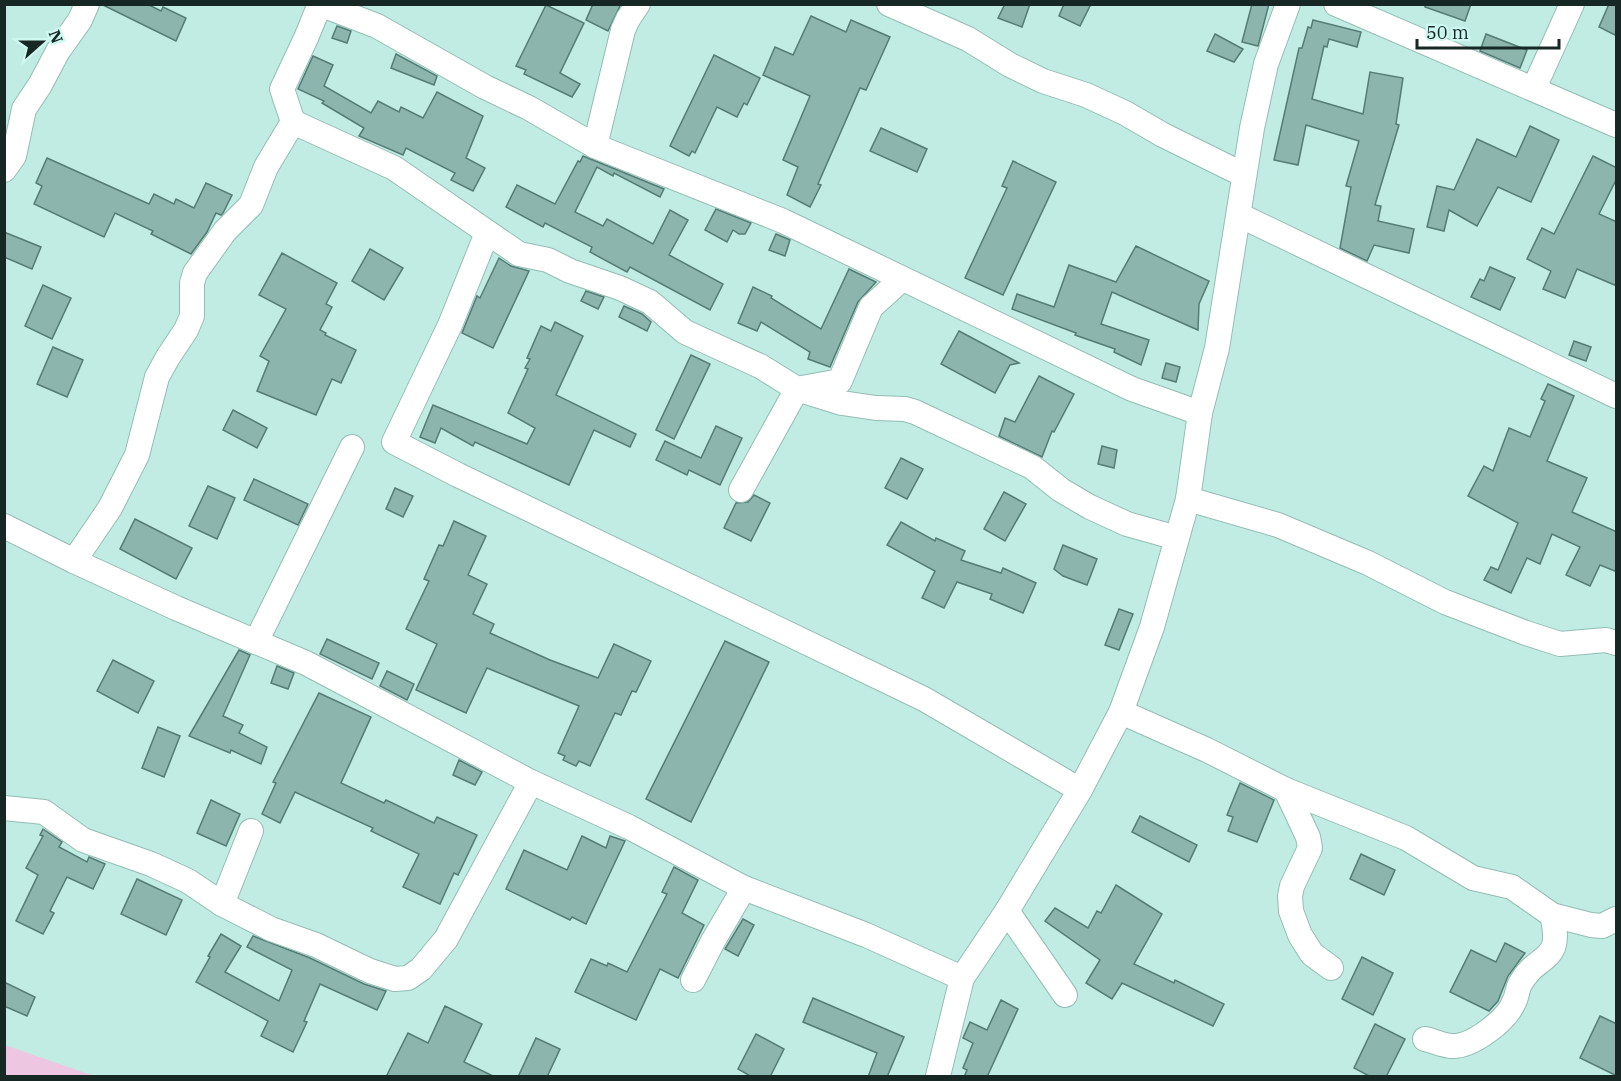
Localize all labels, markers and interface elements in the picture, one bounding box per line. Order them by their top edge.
north arrow [12,12,72,72]
scale bar [1417,12,1560,50]
text: 50 m [1426,21,1469,44]
text: N [44,27,68,46]

